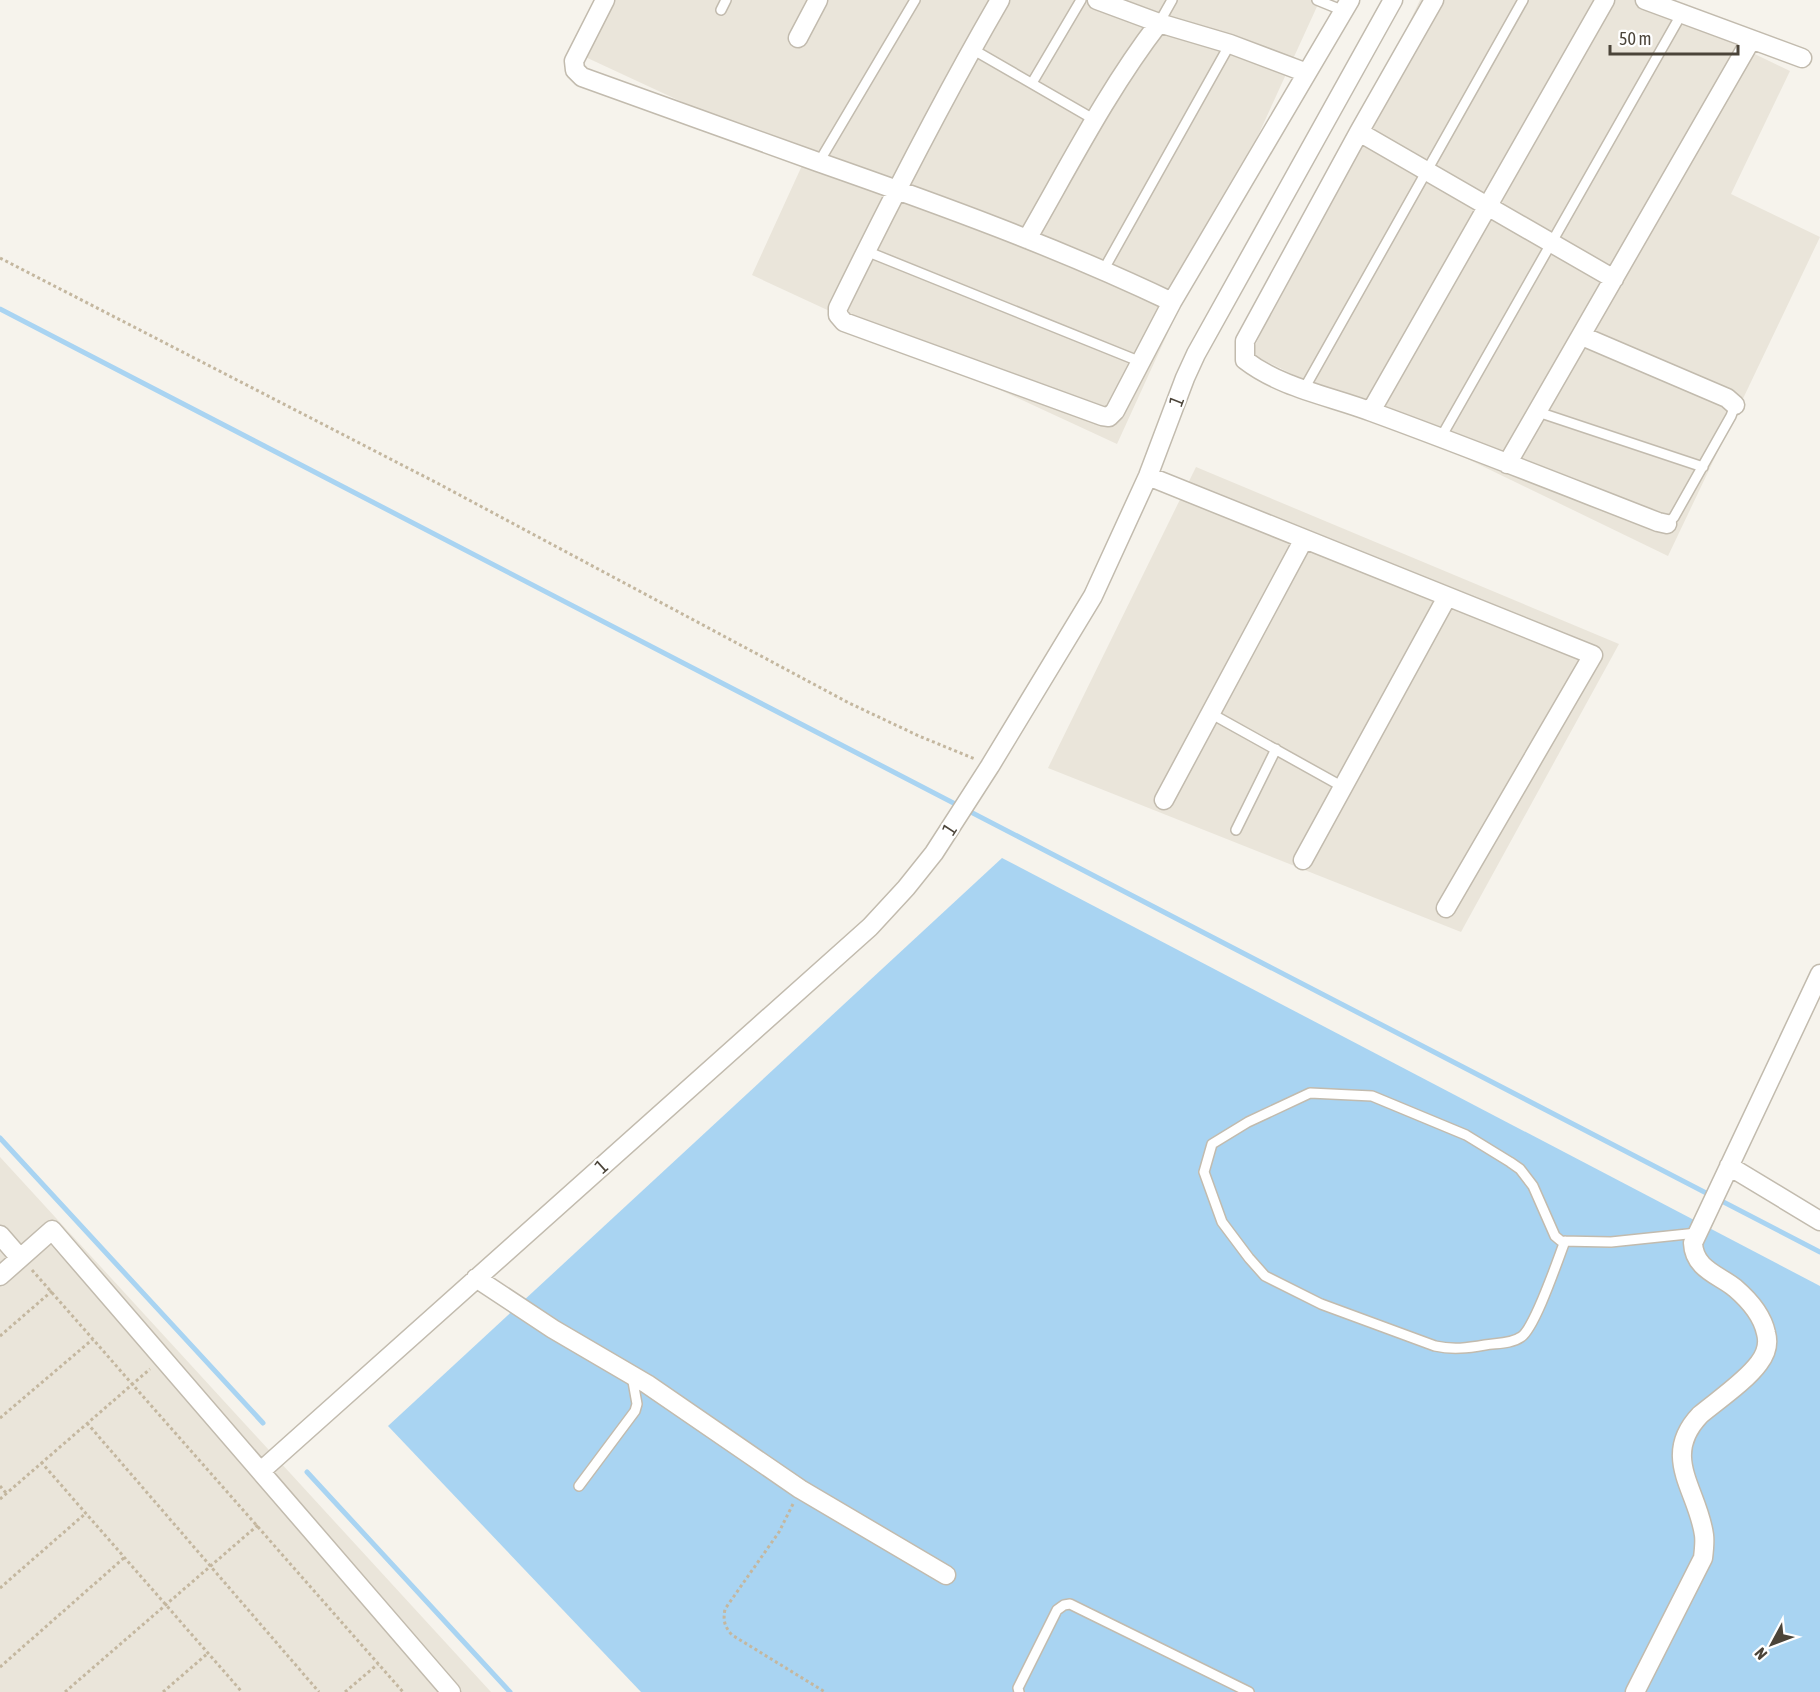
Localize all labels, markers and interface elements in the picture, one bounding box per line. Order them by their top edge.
scale bar [1610,18,1738,56]
text: 50 m [1619,28,1651,49]
street label: 1 [1164,392,1188,410]
street label: 1 [937,819,961,839]
street label: 1 [590,1154,612,1178]
north arrow [1742,1614,1802,1674]
text: N [1751,1644,1771,1663]

